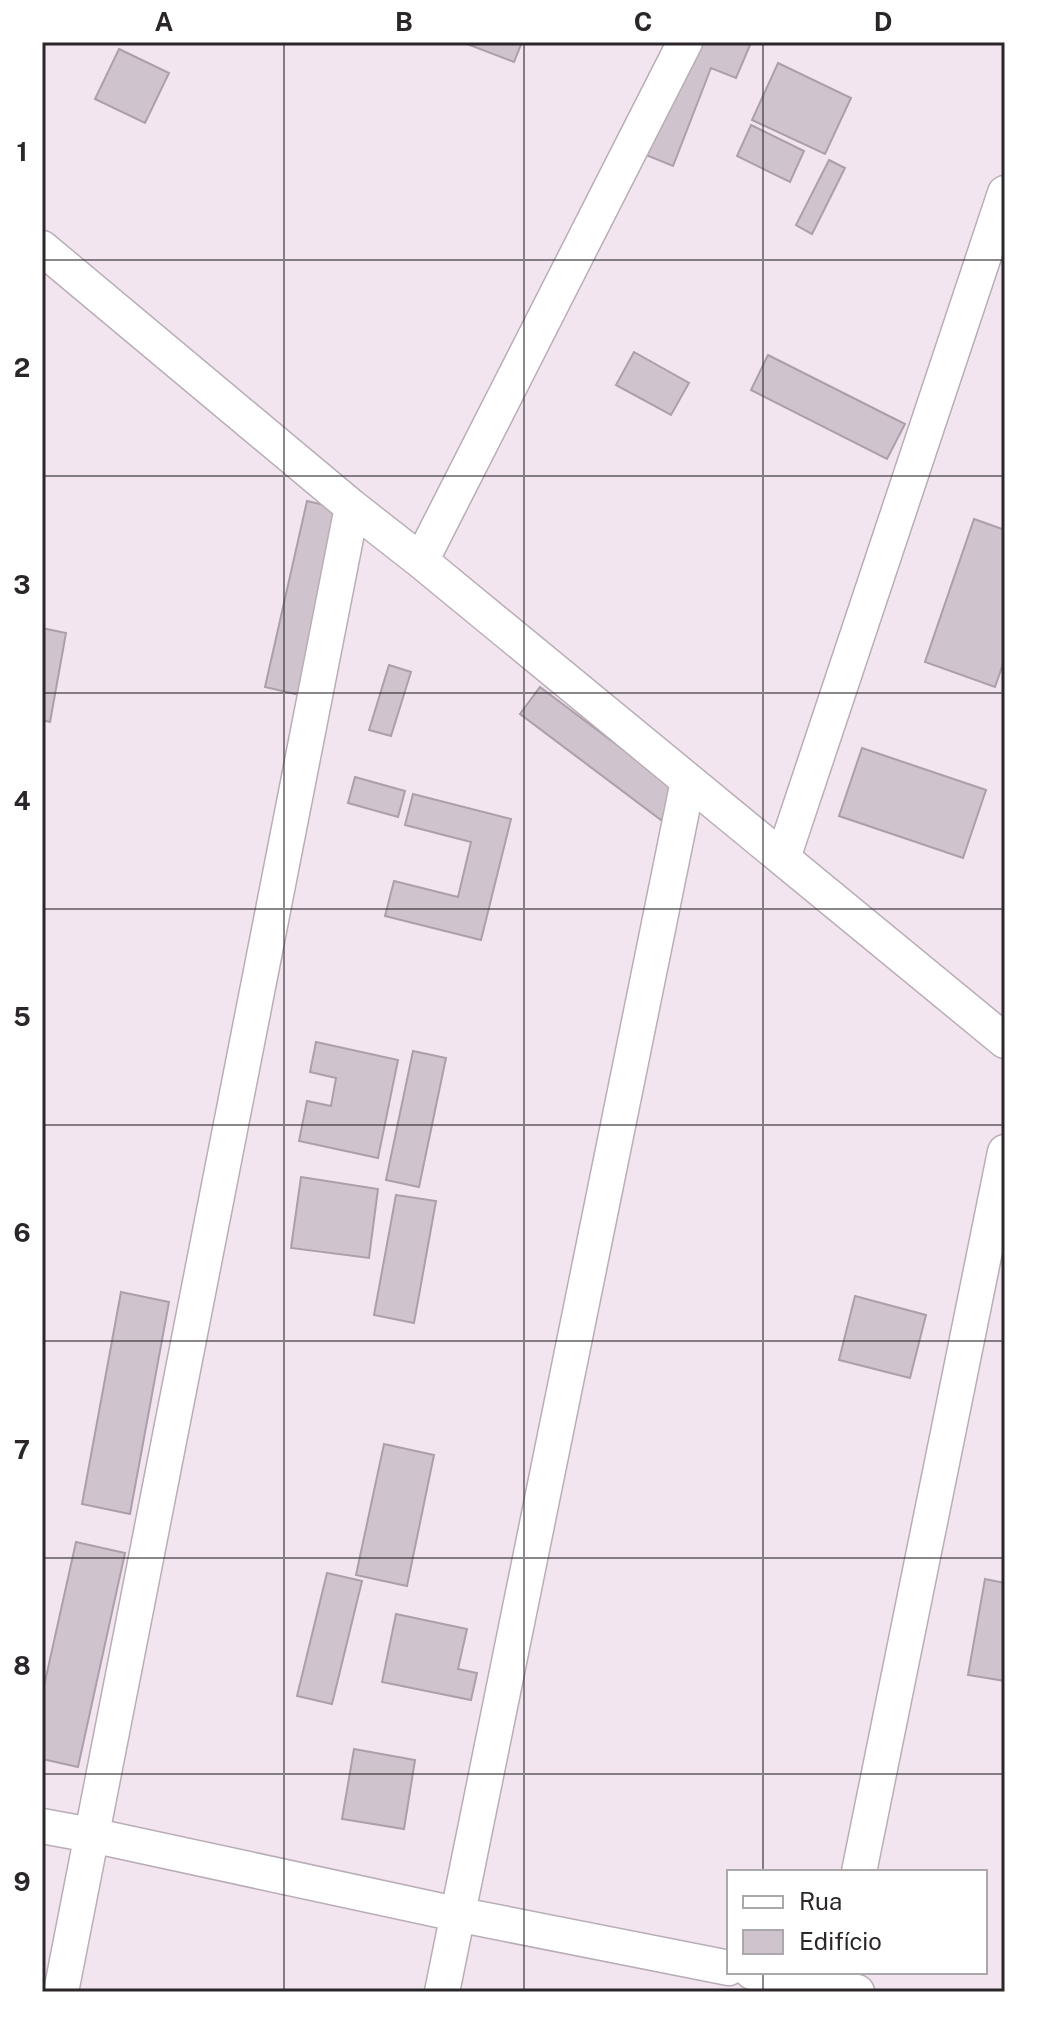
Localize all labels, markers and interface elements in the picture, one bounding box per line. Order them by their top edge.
text: A [155,6,174,37]
text: B [395,6,413,37]
text: C [634,6,652,37]
text: D [874,6,892,37]
text: 1 [16,136,28,167]
text: 2 [14,352,30,383]
text: 3 [13,569,31,600]
text: 4 [13,785,31,816]
text: 5 [13,1001,31,1032]
text: 6 [13,1217,31,1248]
text: 7 [14,1434,30,1465]
text: 8 [13,1650,31,1681]
text: 9 [13,1866,31,1897]
legend [727,1870,987,1974]
text: Rua [799,1887,842,1915]
text: Edifício [799,1927,882,1955]

